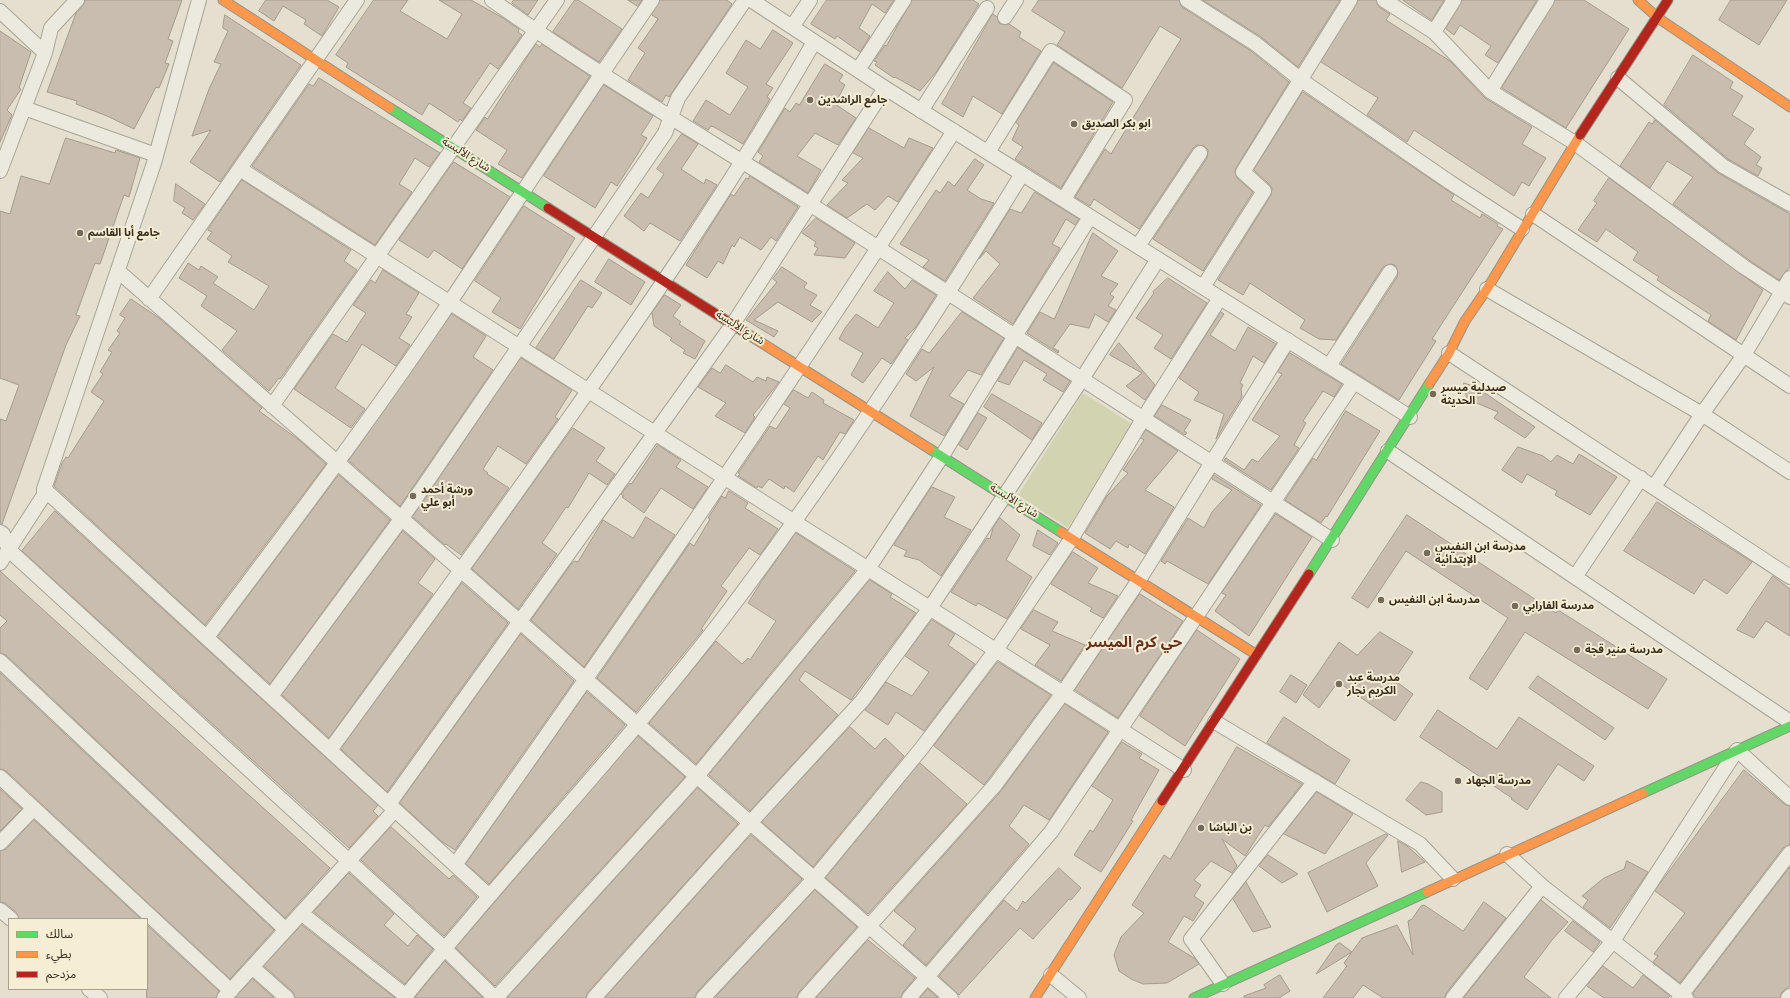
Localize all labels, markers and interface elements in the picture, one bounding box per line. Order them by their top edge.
place label: جامع الراشدين [818,93,887,107]
marker: جامع الراشدين [805,95,815,105]
place label: ابو بكر الصديق [1082,117,1151,131]
marker: ابو بكر الصديق [1069,119,1079,129]
street label: شارع الألبسة [439,135,493,175]
place label: جامع أبا القاسم [88,226,160,240]
marker: جامع أبا القاسم [75,228,85,238]
street label: شارع الألبسة [713,308,767,348]
place label: صيدلية ميسر الحديثة [1441,381,1506,407]
marker: صيدلية ميسر الحديثة [1428,389,1438,399]
street label: شارع الألبسة [987,481,1041,521]
place label: ورشة أحمد أبو علي [421,483,473,509]
marker: ورشة أحمد أبو علي [408,491,418,501]
place label: مدرسة ابن النفيس الإبتدائية [1435,540,1526,566]
marker: مدرسة ابن النفيس الإبتدائية [1422,548,1432,558]
place label: مدرسة ابن النفيس [1389,593,1480,607]
marker: مدرسة ابن النفيس [1376,595,1386,605]
place label: مدرسة الفارابي [1523,599,1594,613]
marker: مدرسة الفارابي [1510,601,1520,611]
district label: حي كرم الميسر [1086,634,1182,652]
place label: مدرسة منير قجة [1585,643,1663,657]
marker: مدرسة منير قجة [1572,645,1582,655]
place label: مدرسة عبد الكريم نجار [1347,671,1400,697]
marker: مدرسة عبد الكريم نجار [1334,679,1344,689]
place label: مدرسة الجهاد [1466,774,1531,788]
marker: مدرسة الجهاد [1453,776,1463,786]
place label: بن الباشا [1209,821,1252,835]
marker: بن الباشا [1196,823,1206,833]
legend [8,918,148,990]
text: سالك [46,927,73,941]
text: بطيء [46,947,72,961]
text: مزدحم [46,967,76,981]

